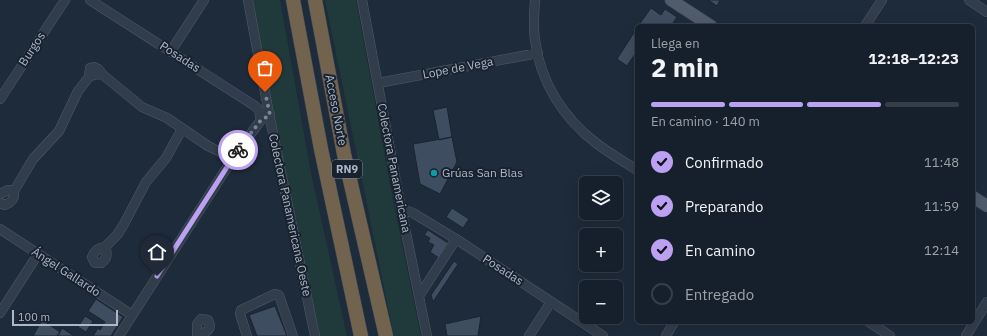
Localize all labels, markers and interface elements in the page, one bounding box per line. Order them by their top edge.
street label: Burgos [15,29,48,69]
text: Llega en [651,35,700,52]
street label: Posadas [157,38,203,75]
text: 12:18–12:23 [868,49,959,68]
text: 2 min [651,50,719,84]
pin [248,51,282,92]
street label: Lope de Vega [421,53,495,82]
icon: bag [254,57,276,79]
street label: Acceso Norte [322,73,351,147]
street label: Colectora Panamericana [375,102,415,234]
text: En camino · 140 m [651,113,760,130]
courier [218,130,258,170]
street label: Colectora Panamericana Oeste [266,132,315,298]
icon: bike [227,139,249,161]
icon: check [651,151,673,173]
text: Confirmado [685,153,763,172]
text: 11:48 [924,154,959,171]
road number: RN9 [332,160,362,178]
place label: Grúas San Blas [442,165,523,180]
marker: Grúas San Blas [429,168,439,178]
map controls [579,176,623,324]
button: layers [579,176,623,220]
icon: check [651,195,673,217]
text: Preparando [685,197,763,216]
text: 11:59 [924,198,959,215]
button: + [579,228,623,272]
pin [140,235,174,276]
icon: check [651,239,673,261]
icon: home [146,241,168,263]
text: En camino [685,241,755,260]
text: 12:14 [924,242,959,259]
street label: Ángel Gallardo [29,244,104,300]
street label: Posadas [480,251,526,288]
button: − [579,280,623,324]
text: Entregado [685,285,754,304]
scale bar [12,308,118,327]
text: 100 m [18,310,50,324]

